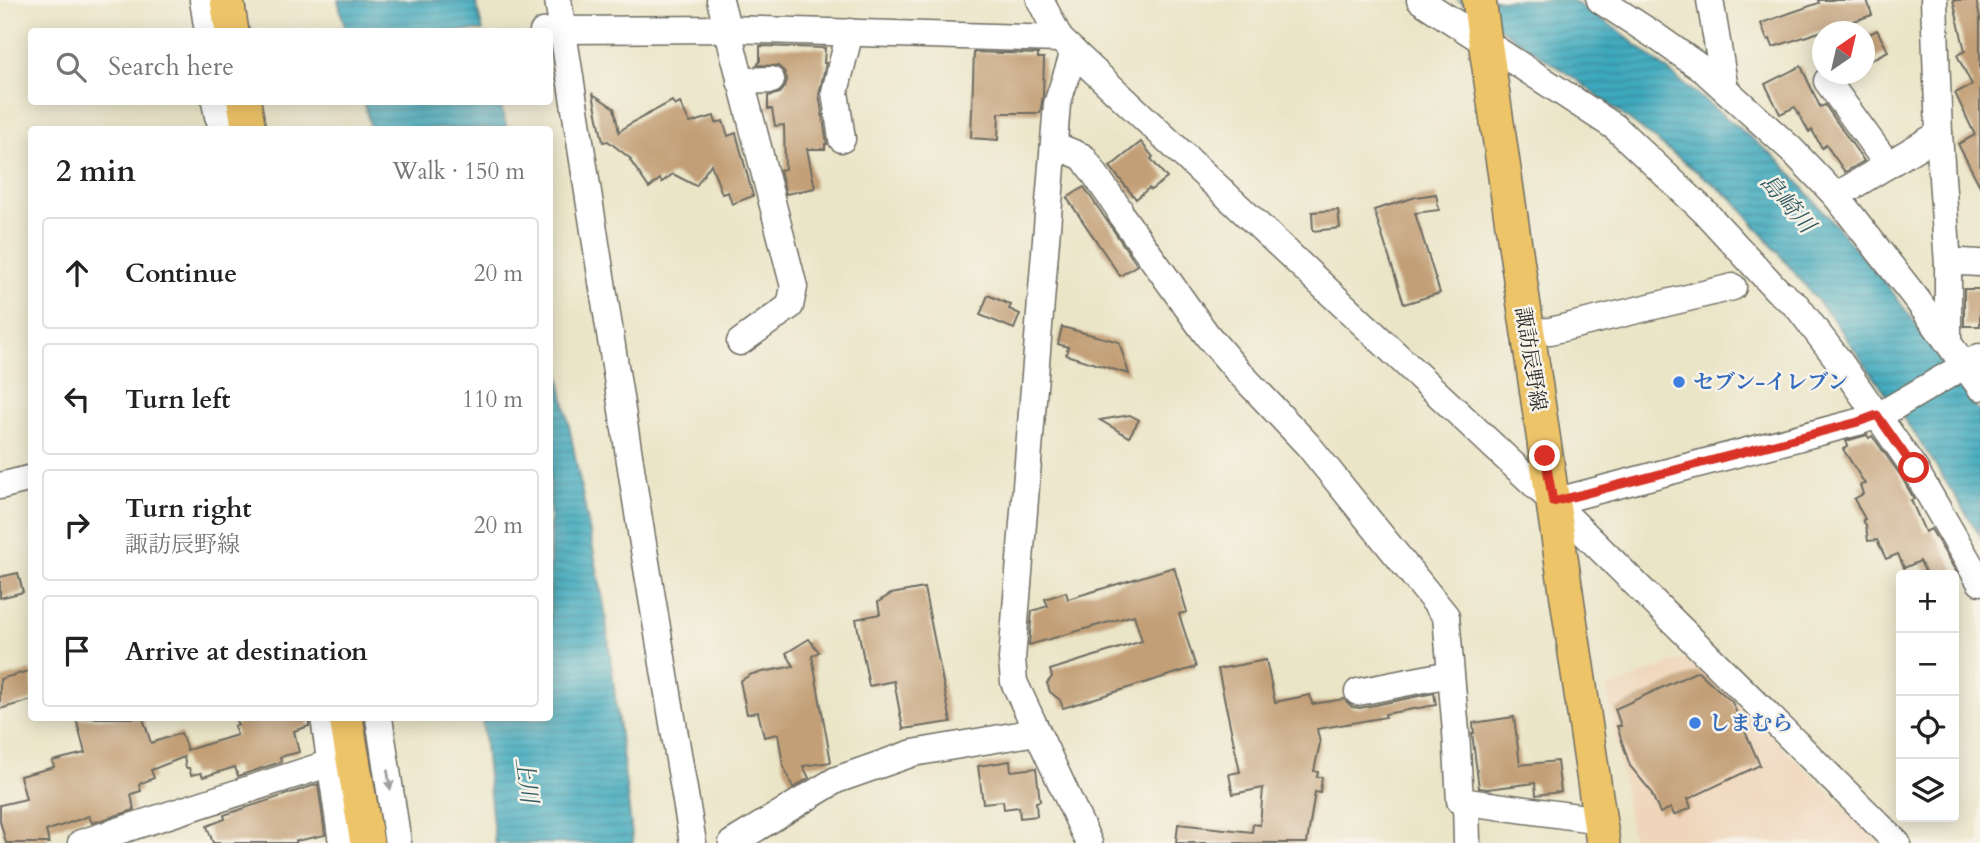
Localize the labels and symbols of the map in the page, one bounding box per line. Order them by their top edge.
north arrow [1812,21,1875,84]
water label: 島崎川 [1753,167,1824,242]
street label: 諏訪辰野線 [1508,305,1553,413]
place label: セブン-イレブン [1693,368,1848,397]
marker: セブン-イレブン [1671,374,1687,390]
route end [1529,440,1560,471]
route start [1898,452,1929,483]
place label: しまむら [1709,709,1793,738]
marker: しまむら [1687,715,1703,731]
water label: 上川 [508,755,545,808]
one-way arrow [384,769,395,791]

